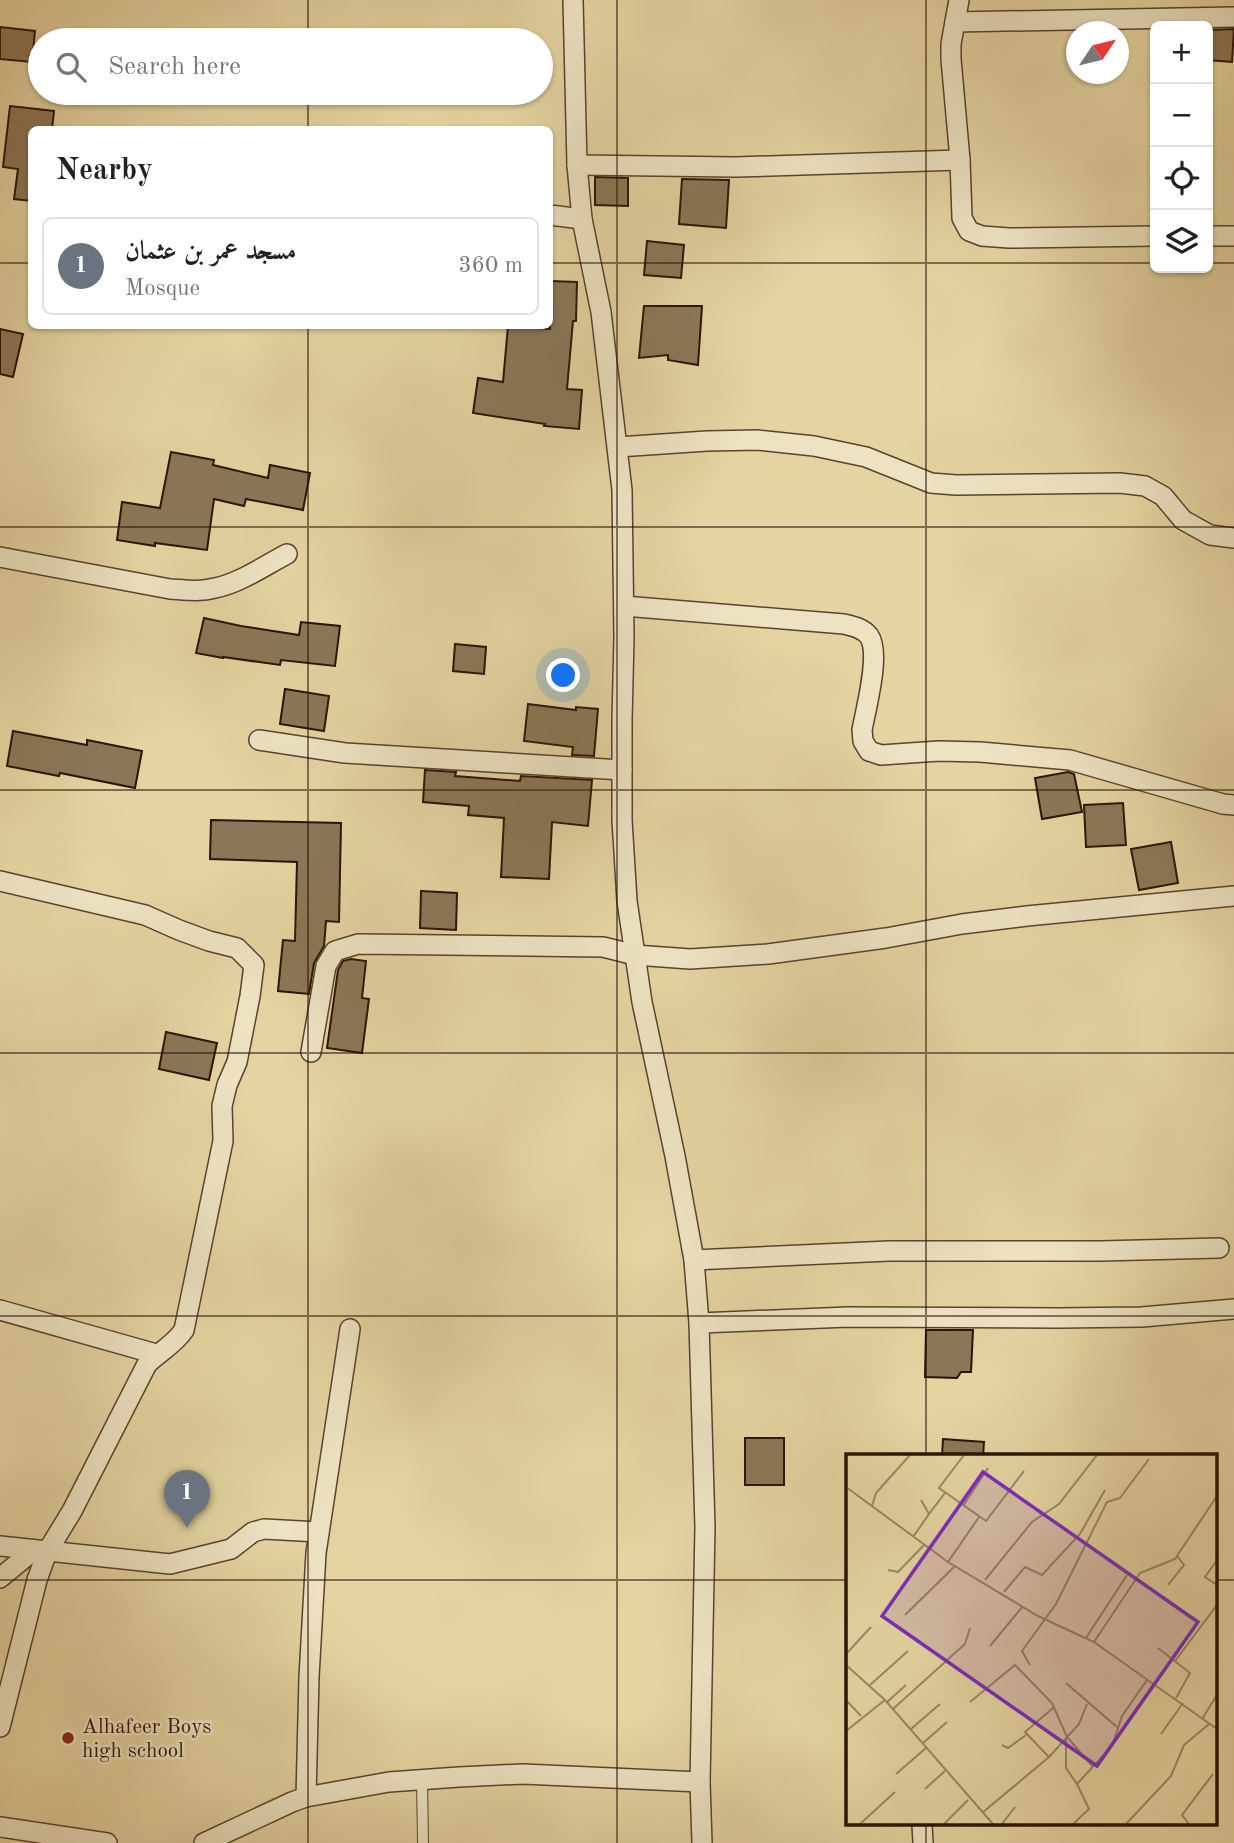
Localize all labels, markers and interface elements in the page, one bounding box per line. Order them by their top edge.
north arrow [1066,21,1129,84]
map controls [1150,21,1213,273]
button: + [1150,21,1213,84]
search box [28,28,553,105]
icon: search [52,48,90,86]
text: Search here [108,54,241,80]
button: − [1150,84,1213,147]
button: locate [1150,147,1213,210]
text: Nearby [56,156,153,186]
button: layers [1150,210,1213,273]
text: مسجد عمر بن عثمان [125,239,296,265]
text: 1 [74,254,88,277]
text: 360 m [458,254,523,277]
text: Mosque [125,277,200,300]
your location [546,658,580,692]
inset map [846,1454,1216,1826]
pin: 1 [164,1470,210,1528]
place label: Alhafeer Boys high school [82,1717,211,1762]
marker: Alhafeer Boys high school [60,1730,76,1746]

